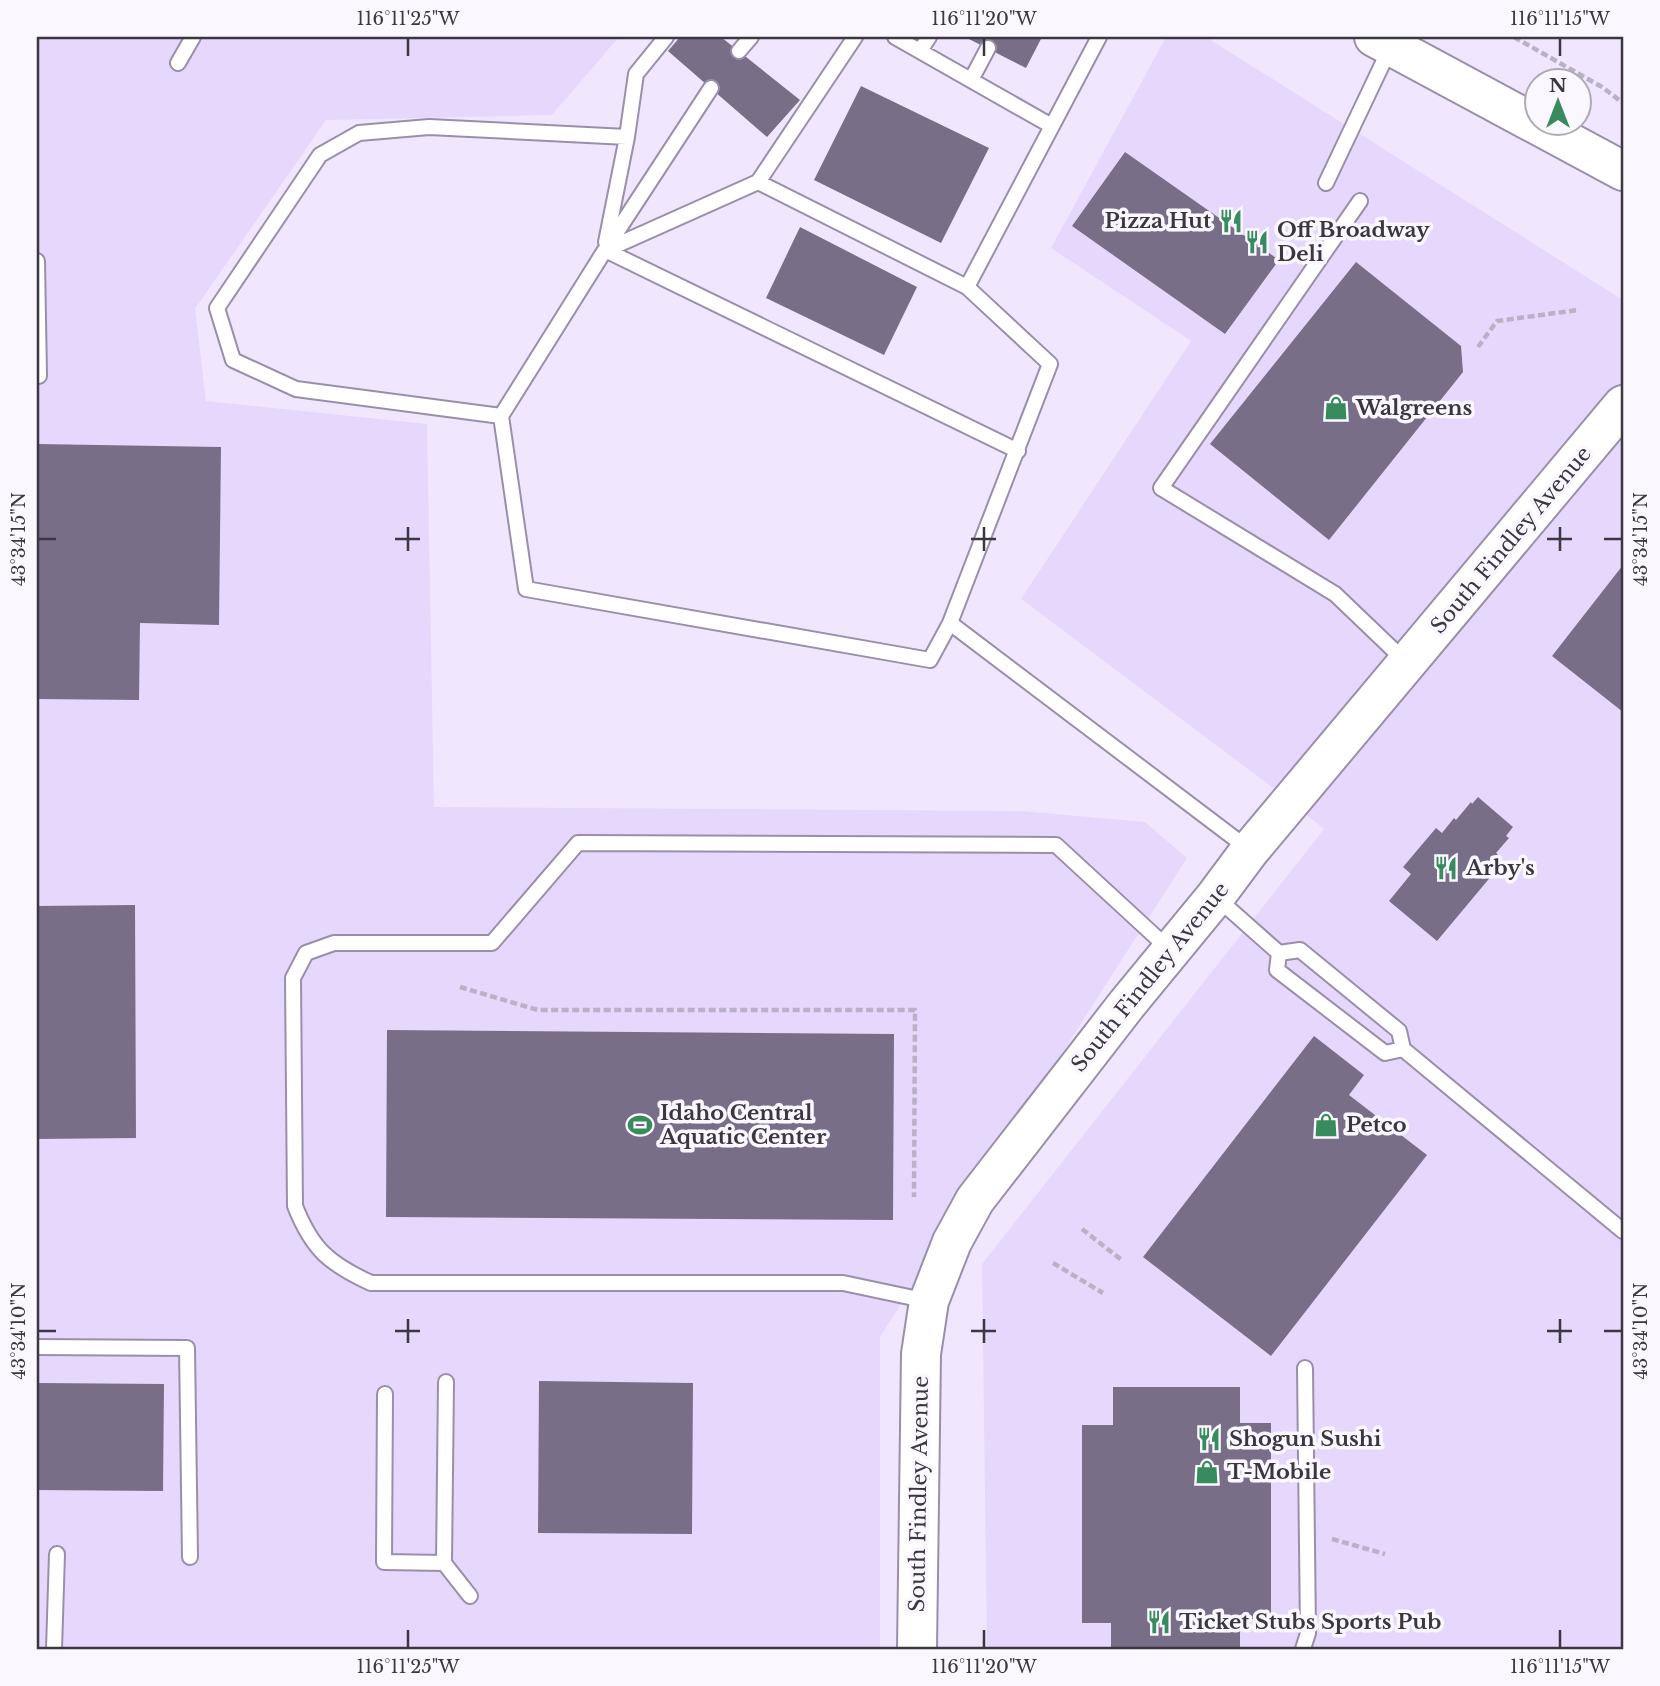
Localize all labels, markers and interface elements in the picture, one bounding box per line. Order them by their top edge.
text: 116°11'25"W [357,8,460,30]
text: 116°11'20"W [931,8,1038,30]
text: 116°11'15"W [1510,8,1611,30]
north arrow [1524,66,1594,136]
text: N [1549,74,1567,97]
restaurant icon: Pizza Hut [1217,207,1245,235]
place label: Pizza Hut [1105,208,1211,234]
place label: Off Broadway Deli [1277,217,1430,267]
restaurant icon: Off Broadway Deli [1243,228,1271,256]
shop icon: Walgreens [1322,394,1350,422]
place label: Walgreens [1355,395,1472,421]
street label: South Findley Avenue [1425,441,1597,639]
text: 43°34'15"N [8,492,30,586]
text: 43°34'15"N [1630,492,1652,586]
restaurant icon: Arby's [1432,854,1460,882]
place label: Arby's [1465,855,1535,881]
street label: South Findley Avenue [1066,877,1234,1077]
place label: Idaho Central Aquatic Center [659,1100,827,1150]
sports icon: Idaho Central Aquatic Center [626,1111,654,1139]
shop icon: Petco [1312,1111,1340,1139]
place label: Petco [1346,1112,1407,1138]
text: 43°34'10"N [8,1283,30,1379]
text: 43°34'10"N [1630,1283,1652,1379]
street label: South Findley Avenue [904,1376,934,1612]
restaurant icon: Shogun Sushi [1195,1425,1223,1453]
place label: Shogun Sushi [1229,1426,1382,1452]
shop icon: T-Mobile [1193,1458,1221,1486]
place label: T-Mobile [1227,1459,1331,1485]
restaurant icon: Ticket Stubs Sports Pub [1145,1608,1173,1636]
place label: Ticket Stubs Sports Pub [1179,1609,1441,1635]
text: 116°11'25"W [357,1656,460,1678]
text: 116°11'20"W [931,1656,1038,1678]
text: 116°11'15"W [1510,1656,1611,1678]

